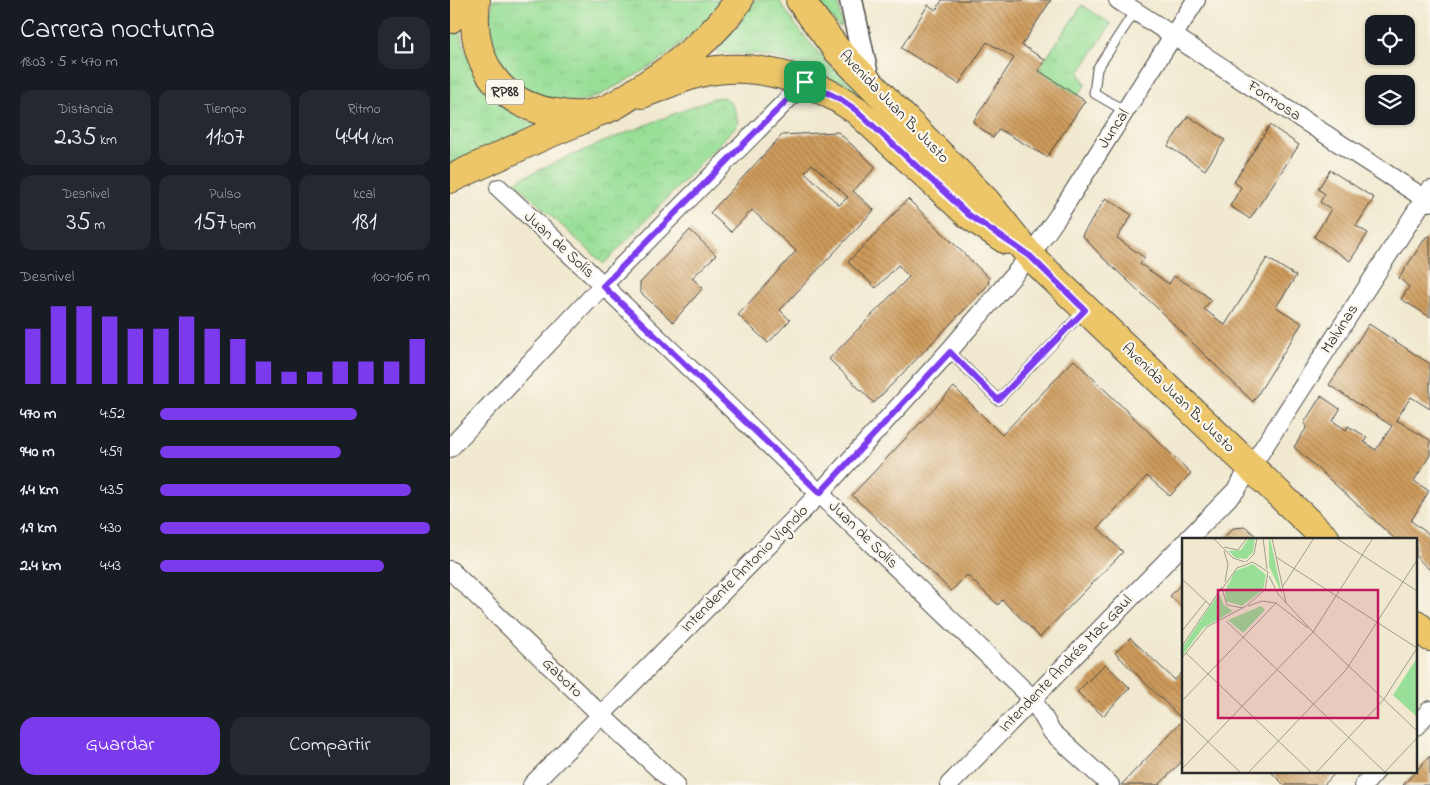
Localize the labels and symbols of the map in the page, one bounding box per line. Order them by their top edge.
street label: Avenida Juan B. Justo [833,45,955,169]
pin [784,61,826,103]
street label: Formosa [1242,74,1306,127]
road number: RP88 [486,80,524,104]
street label: Juncal [1092,104,1136,154]
street label: Juan de Solís [518,206,600,284]
street label: Malvinas [1315,299,1365,359]
street label: Avenida Juan B. Justo [1116,337,1240,459]
street label: Juan de Solís [822,495,904,575]
street label: Intendente Antonio Vignolo [676,500,814,638]
inset map [1182,538,1418,772]
street label: Intendente Andrés Mac Gaul [994,589,1139,738]
street label: Gaboto [536,652,588,704]

